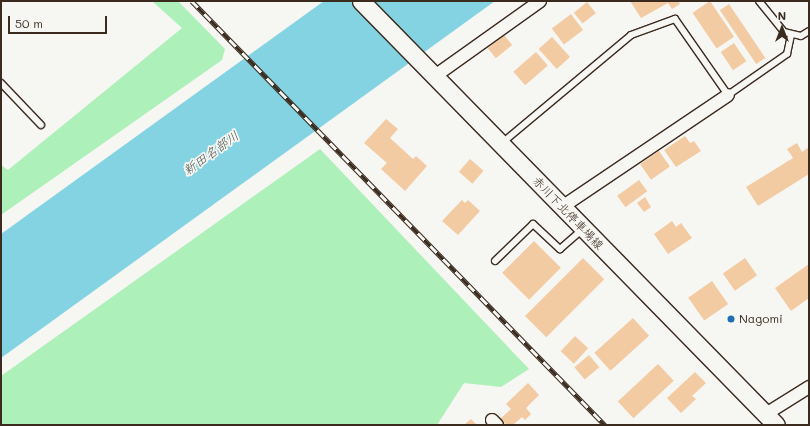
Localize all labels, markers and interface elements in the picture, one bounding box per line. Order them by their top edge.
scale bar [10,8,109,34]
north arrow [762,8,802,48]
text: N [778,8,786,23]
text: 50 m [15,15,43,31]
water label: 新田名部川 [180,128,242,178]
street label: 赤川下北停車場線 [529,173,607,253]
place label: Nagomi [739,312,783,326]
marker: Nagomi [726,314,736,324]

